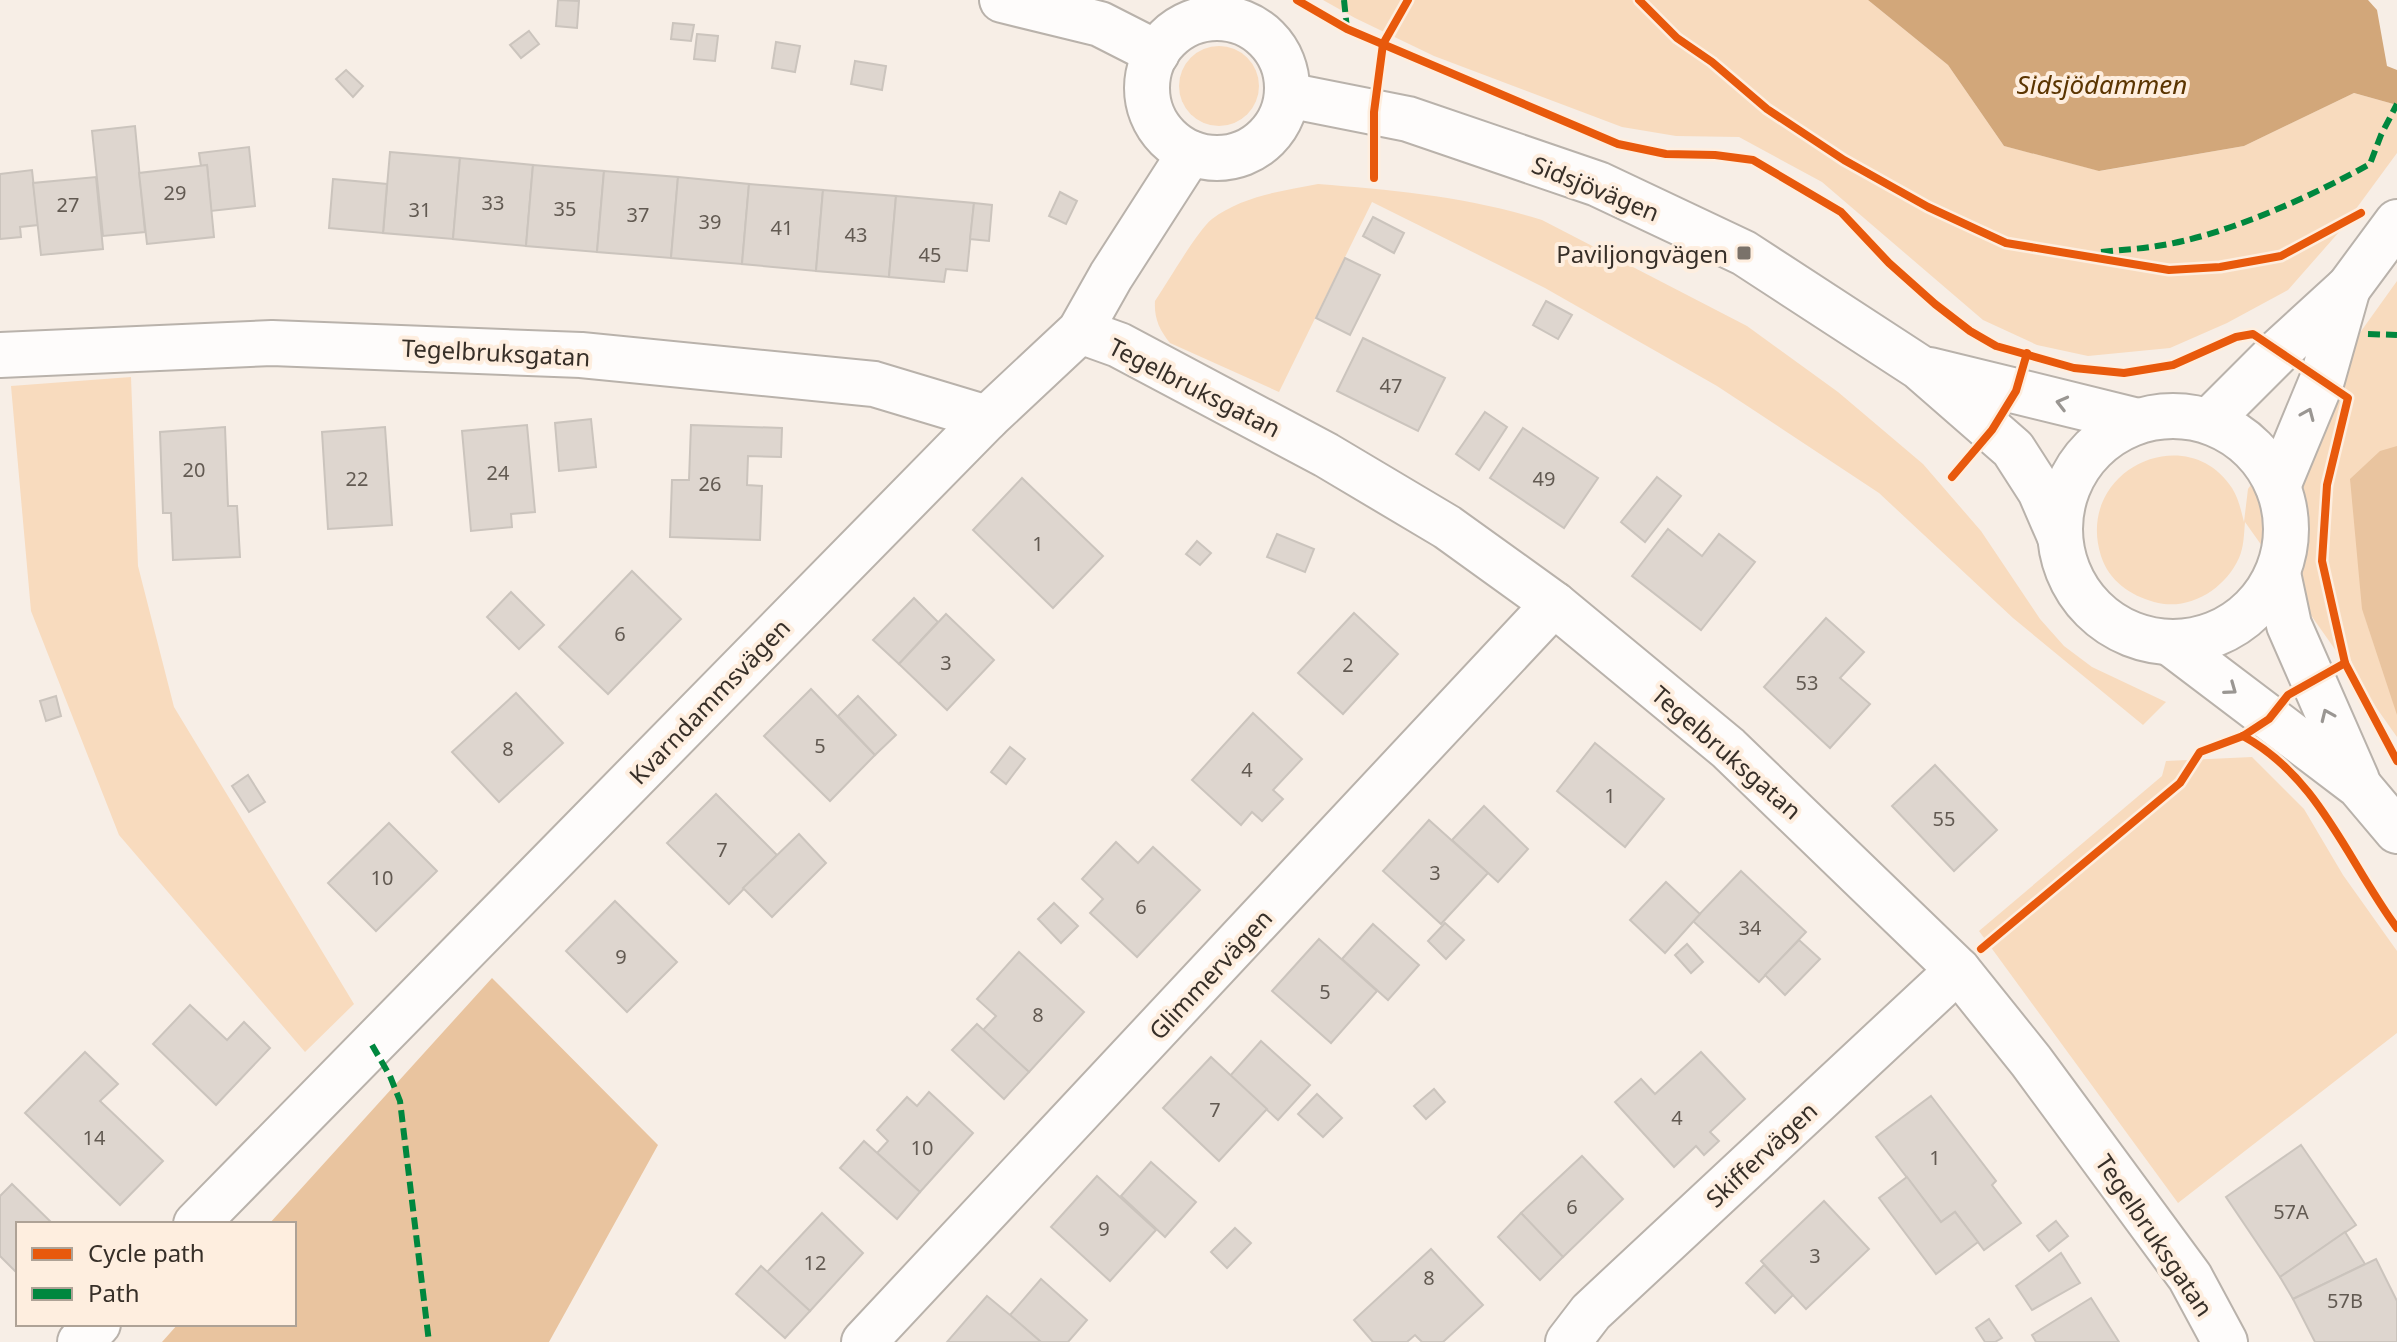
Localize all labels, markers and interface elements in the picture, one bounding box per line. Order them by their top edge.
water label: Sidsjödammen [2017,66,2187,102]
street label: Sidsjövägen [1527,147,1665,229]
house number: 29 [164,179,186,206]
house number: 33 [482,189,504,216]
house number: 27 [57,191,79,218]
house number: 35 [554,195,576,222]
house number: 31 [409,196,431,223]
house number: 37 [627,201,649,228]
house number: 39 [699,208,721,235]
house number: 41 [771,214,793,241]
house number: 43 [845,221,867,248]
place label: Paviljongvägen [1556,237,1728,270]
house number: 45 [919,241,941,268]
marker: Paviljongvägen [1735,244,1753,262]
street label: Tegelbruksgatan [1103,329,1287,445]
street label: Tegelbruksgatan [401,331,591,373]
house number: 47 [1380,372,1402,399]
one-way arrow [2055,395,2069,412]
one-way arrow [2298,407,2315,421]
house number: 20 [183,456,205,483]
house number: 24 [487,459,510,486]
house number: 22 [346,465,368,492]
house number: 49 [1533,465,1555,492]
house number: 26 [699,470,721,497]
house number: 1 [1032,530,1044,557]
street label: Kvarndammsvägen [621,611,797,791]
house number: 6 [614,620,626,647]
house number: 3 [940,649,952,676]
house number: 2 [1342,651,1354,678]
house number: 53 [1796,669,1818,696]
street label: Tegelbruksgatan [1645,678,1809,826]
one-way arrow [2222,680,2237,694]
one-way arrow [2321,709,2337,723]
house number: 5 [814,732,826,759]
house number: 8 [502,735,514,762]
house number: 4 [1241,756,1253,783]
house number: 1 [1604,782,1616,809]
house number: 55 [1933,805,1955,832]
house number: 7 [716,836,728,863]
house number: 3 [1429,859,1441,886]
house number: 10 [371,864,393,891]
house number: 6 [1135,893,1147,920]
street label: Glimmervägen [1141,902,1279,1046]
house number: 34 [1739,914,1762,941]
house number: 9 [615,943,627,970]
house number: 5 [1319,978,1331,1005]
house number: 8 [1032,1001,1044,1028]
street label: Skiffervägen [1698,1094,1824,1214]
house number: 7 [1209,1096,1221,1123]
house number: 4 [1671,1104,1683,1131]
house number: 14 [83,1124,106,1151]
house number: 10 [911,1134,933,1161]
house number: 1 [1929,1144,1941,1171]
street label: Tegelbruksgatan [2089,1148,2221,1322]
house number: 6 [1566,1193,1578,1220]
house number: 57A [2273,1198,2309,1225]
house number: 9 [1098,1215,1110,1242]
legend [16,1222,296,1326]
text: Cycle path [88,1236,205,1269]
house number: 3 [1809,1242,1821,1269]
house number: 12 [804,1249,826,1276]
house number: 8 [1423,1264,1435,1291]
text: Path [88,1276,139,1309]
house number: 57B [2327,1287,2363,1314]

